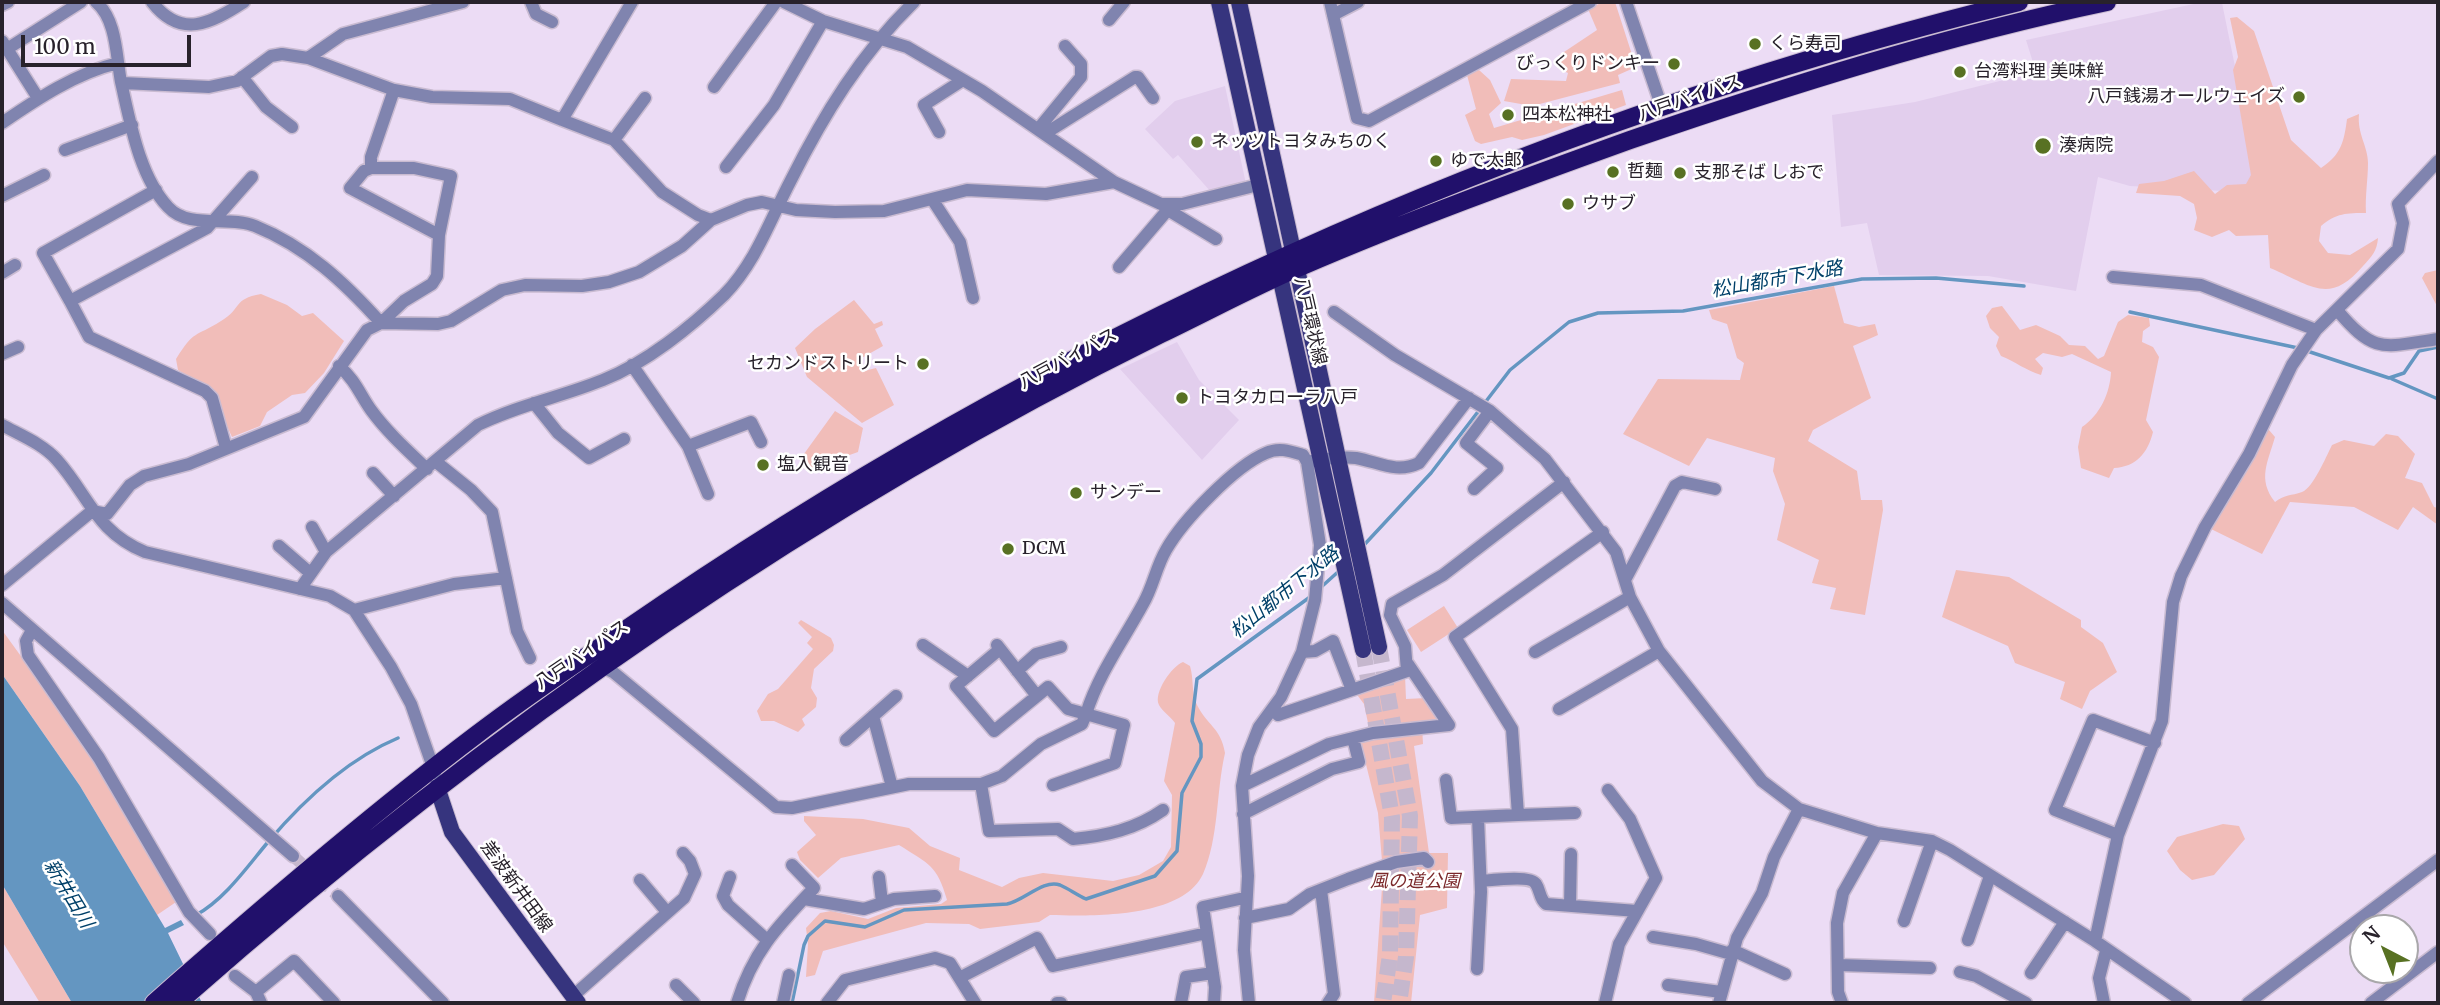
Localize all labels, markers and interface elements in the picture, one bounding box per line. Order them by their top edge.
scale bar [24,21,194,65]
text: 100 m [34,33,96,60]
place label: くら寿司 [1769,33,1841,55]
marker: くら寿司 [1747,36,1763,52]
place label: びっくりドンキー [1516,53,1660,75]
marker: びっくりドンキー [1666,56,1682,72]
place label: 台湾料理 美味鮮 [1974,61,2104,83]
marker: 台湾料理 美味鮮 [1952,64,1968,80]
street label: 八戸バイパス [1635,70,1745,126]
place label: 八戸銭湯オールウェイズ [2087,86,2285,108]
marker: 八戸銭湯オールウェイズ [2291,89,2307,105]
place label: 四本松神社 [1522,104,1612,126]
marker: 四本松神社 [1500,107,1516,123]
place label: ネッツトヨタみちのく [1211,131,1391,153]
marker: ネッツトヨタみちのく [1189,134,1205,150]
place label: 湊病院 [2059,135,2113,157]
marker: 湊病院 [2033,136,2053,156]
place label: ゆで太郎 [1450,150,1522,172]
marker: ゆで太郎 [1428,153,1444,169]
place label: 哲麺 [1627,161,1663,183]
place label: 支那そば しおで [1694,162,1824,184]
marker: 哲麺 [1605,164,1621,180]
marker: 支那そば しおで [1672,165,1688,181]
place label: ウサブ [1582,193,1636,215]
marker: ウサブ [1560,196,1576,212]
water label: 松山都市下水路 [1710,257,1844,303]
street label: 八戸環状線 [1289,275,1331,367]
street label: 八戸バイパス [1015,324,1121,394]
place label: セカンドストリート [747,353,909,375]
marker: セカンドストリート [915,356,931,372]
place label: トヨタカローラ八戸 [1196,387,1358,409]
marker: トヨタカローラ八戸 [1174,390,1190,406]
place label: 塩入観音 [777,454,849,476]
marker: 塩入観音 [755,457,771,473]
place label: サンデー [1090,482,1162,504]
marker: サンデー [1068,485,1084,501]
place label: DCM [1022,538,1066,560]
marker: DCM [1000,541,1016,557]
water label: 松山都市下水路 [1226,542,1344,644]
street label: 八戸バイパス [531,616,633,694]
street label: 差波新井田線 [476,837,556,937]
water label: 新井田川 [39,856,97,932]
park label: 風の道公園 [1370,871,1460,893]
north arrow [2349,914,2419,984]
text: N [2358,921,2385,949]

